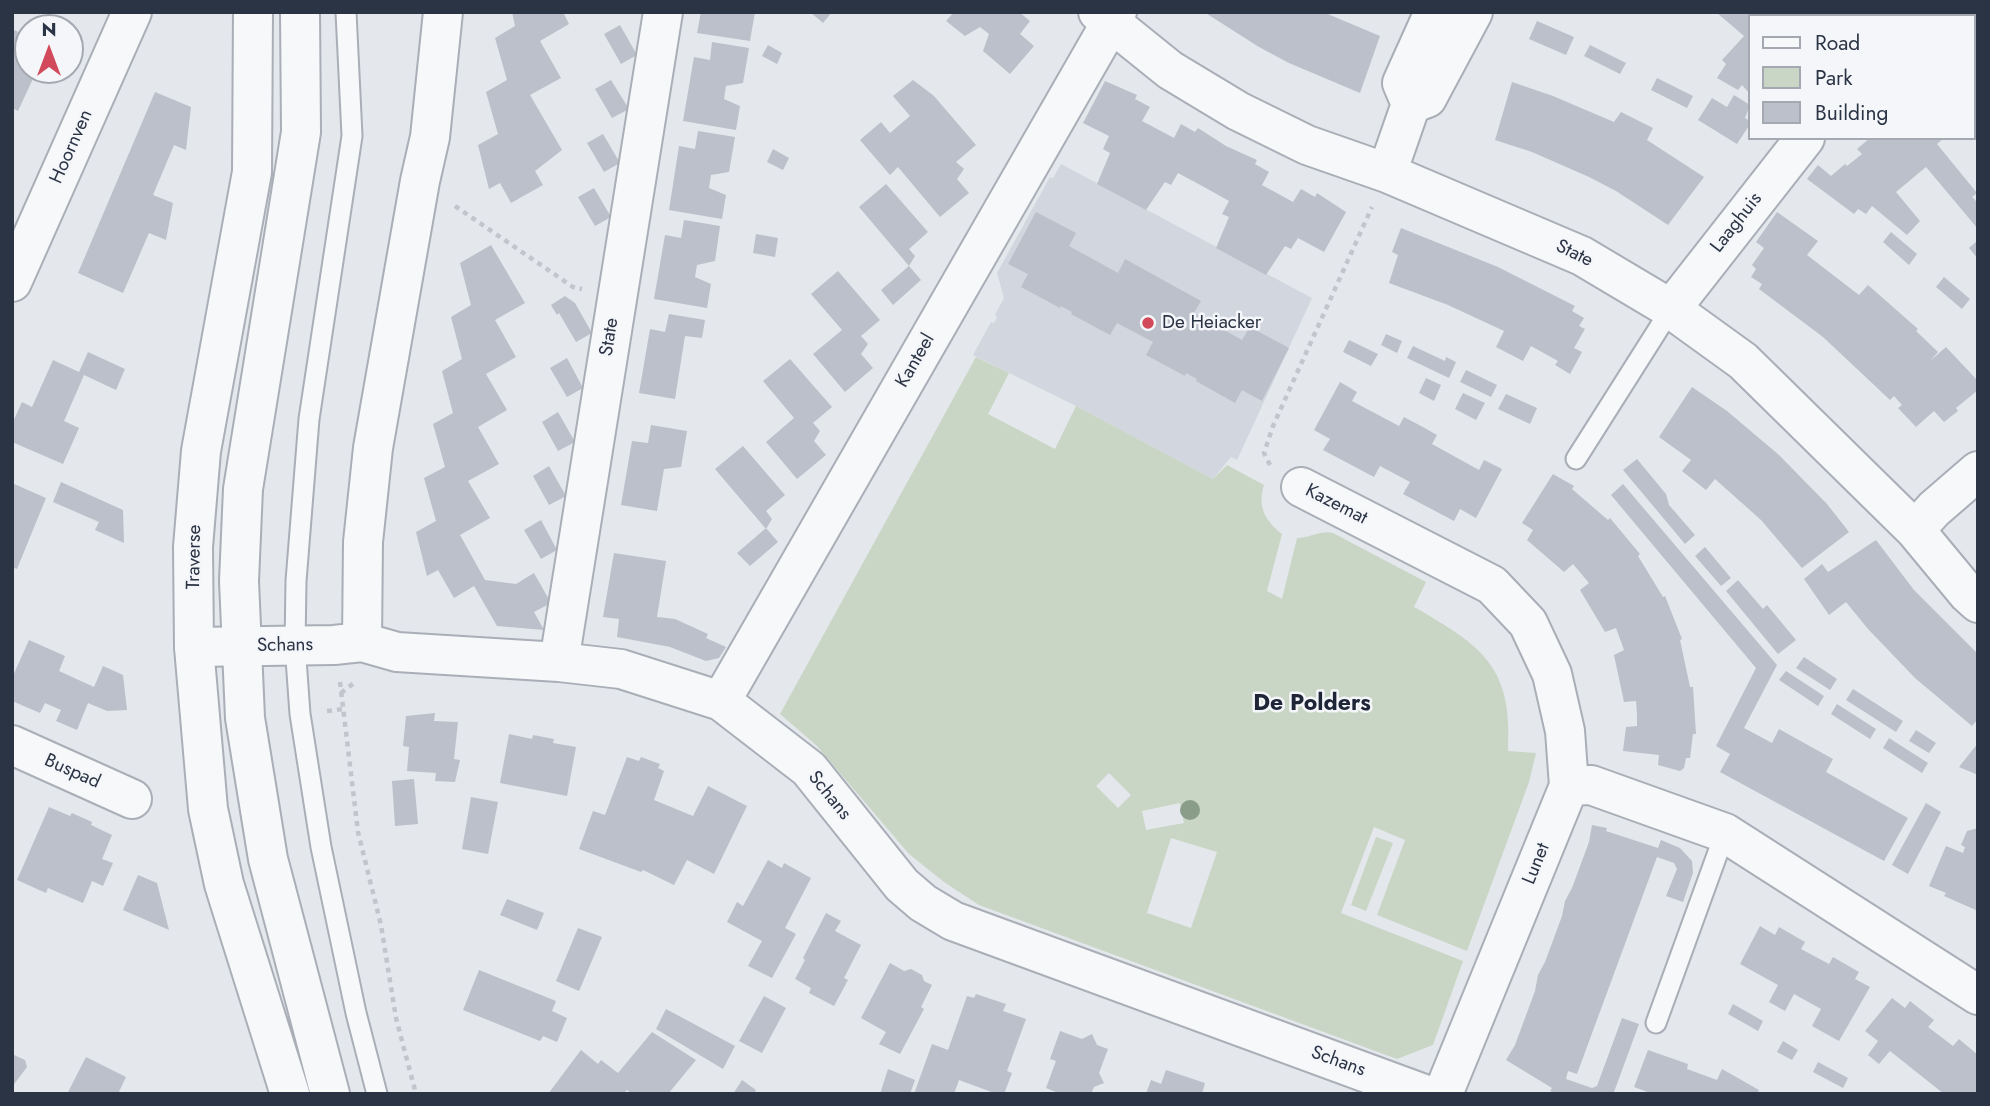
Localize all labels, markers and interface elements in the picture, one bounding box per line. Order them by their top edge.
north arrow [14,14,84,84]
legend [1748,14,1976,140]
text: N [41,16,57,43]
text: Road [1815,28,1860,58]
text: Park [1815,63,1852,93]
text: Building [1815,98,1888,128]
street label: Hoornven [46,106,98,188]
street label: Laaghuis [1706,188,1768,258]
street label: State [1552,235,1596,273]
place label: De Heiacker [1162,312,1261,334]
marker: De Heiacker [1140,315,1156,331]
street label: State [596,316,624,358]
street label: Kanteel [892,330,940,392]
street label: Kazemat [1301,480,1371,530]
street label: Traverse [183,524,207,590]
street label: Schans [257,634,313,658]
district label: De Polders [1253,690,1371,718]
street label: Buspad [40,750,104,794]
street label: Schans [802,767,856,825]
street label: Lunet [1518,840,1556,888]
street label: Schans [1308,1042,1368,1082]

